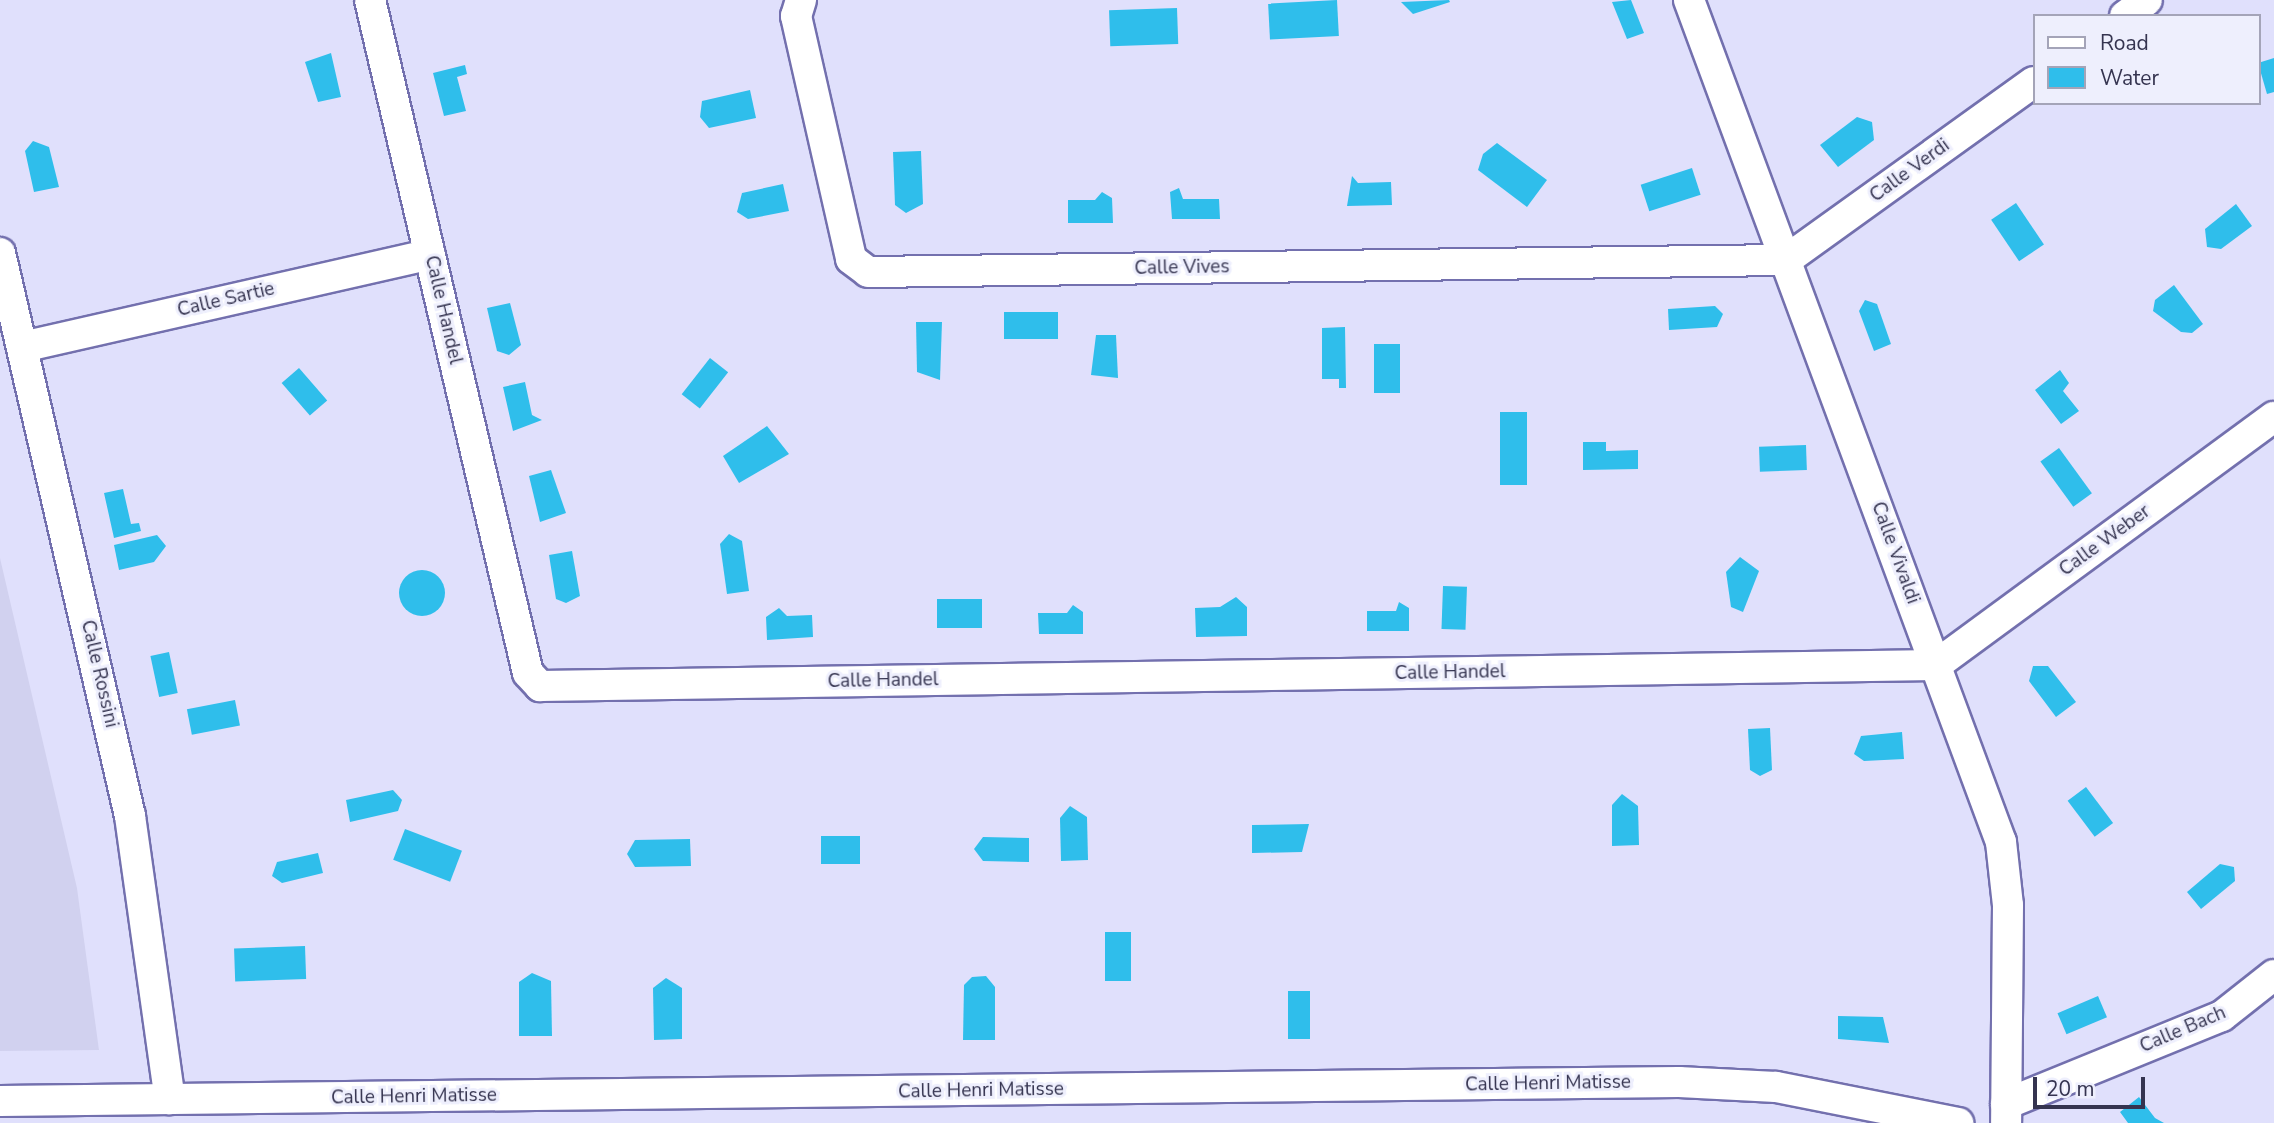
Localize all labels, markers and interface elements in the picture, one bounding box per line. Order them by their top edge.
legend [2032,14,2260,105]
text: Road [2100,29,2149,57]
text: Water [2100,64,2159,92]
street label: Calle Verdi [1866,134,1954,208]
street label: Calle Handel [419,253,467,367]
street label: Calle Vives [1134,256,1230,280]
street label: Calle Sartie [175,278,277,322]
street label: Calle Vivaldi [1866,499,1924,607]
street label: Calle Weber [2055,500,2155,582]
street label: Calle Rossini [76,618,122,730]
street label: Calle Handel [1394,661,1506,685]
street label: Calle Handel [827,669,939,693]
street label: Calle Bach [2137,1002,2229,1058]
scale bar [2036,1064,2148,1108]
street label: Calle Henri Matisse [1465,1071,1631,1097]
text: 20 m [2046,1075,2095,1103]
street label: Calle Henri Matisse [898,1078,1064,1104]
street label: Calle Henri Matisse [331,1084,497,1110]

